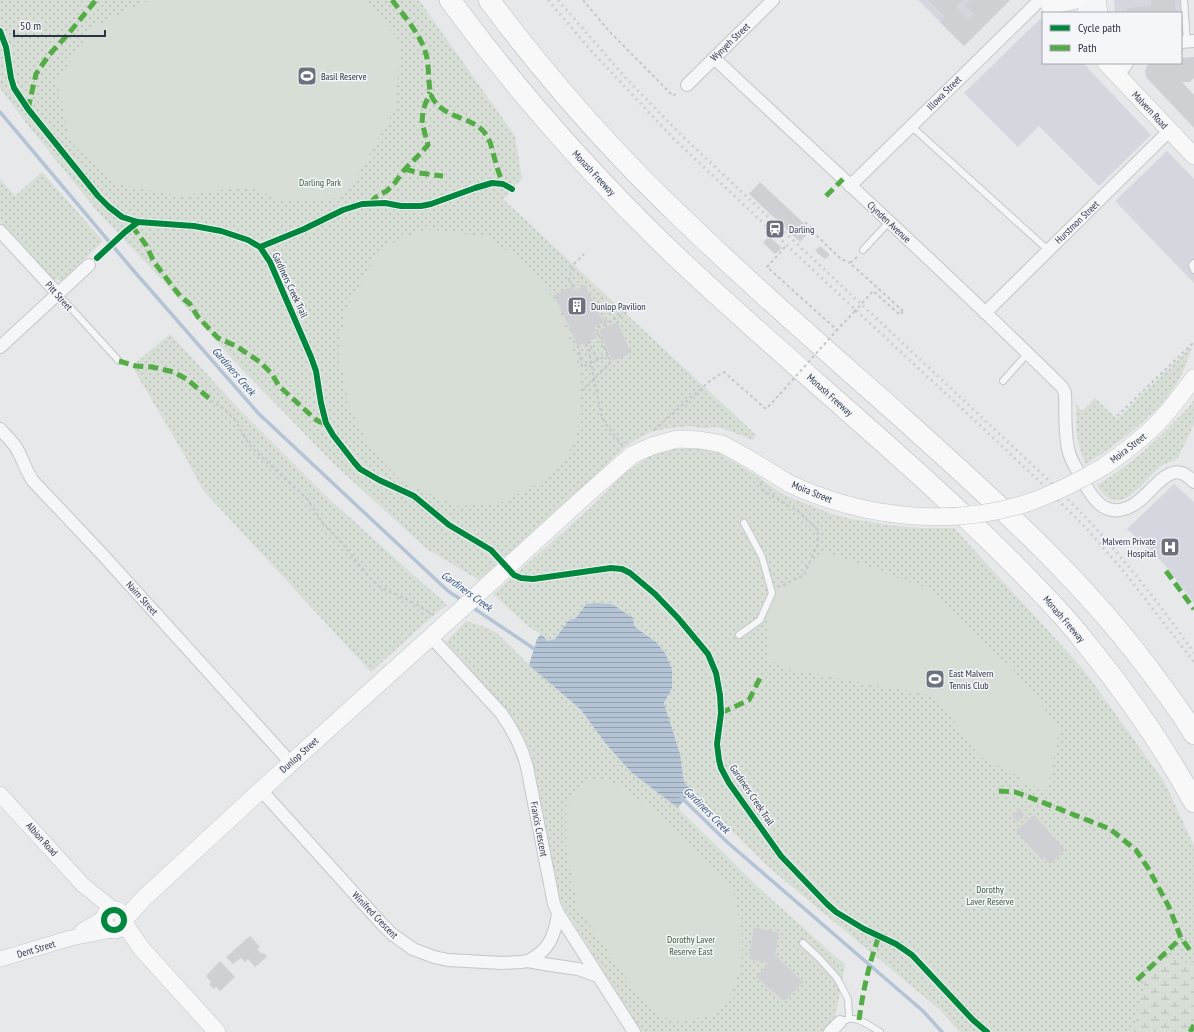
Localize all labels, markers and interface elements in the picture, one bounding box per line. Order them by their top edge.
scale bar [14,12,105,38]
legend [1042,12,1182,64]
text: 50 m [20,18,41,33]
street label: Wynyeh Street [708,20,753,64]
text: Cycle path [1078,20,1121,35]
text: Path [1078,40,1096,55]
sports icon: Basil Reserve [296,65,318,87]
place label: Basil Reserve [321,70,367,83]
street label: Illowa Street [924,73,964,113]
street label: Malvern Road [1129,88,1171,132]
street label: Monash Freeway [570,147,619,199]
park label: Darling Park [299,176,341,189]
street label: Hurstmon Street [1052,197,1102,246]
street label: Clynden Avenue [864,198,914,246]
station icon: Darling [764,218,786,240]
place label: Darling [789,223,814,236]
street label: Gardiners Creek Trail [269,250,311,320]
street label: Pitt Street [42,279,76,314]
building icon: Dunlop Pavilion [566,295,588,317]
place label: Dunlop Pavilion [591,300,646,313]
water label: Gardiners Creek [209,344,260,399]
street label: Monash Freeway [804,371,856,419]
street label: Moira Street [1107,430,1149,466]
street label: Moira Street [790,478,834,506]
place label: Malvern Private Hospital [1102,535,1157,560]
hospital icon: Malvern Private Hospital [1159,536,1181,558]
water label: Gardiners Creek [439,568,497,615]
street label: Nairn Street [123,578,161,618]
street label: Monash Freeway [1040,593,1088,645]
place label: East Malvern Tennis Club [949,667,993,692]
sports icon: East Malvern Tennis Club [924,668,946,690]
street label: Dunlop Street [277,734,321,776]
street label: Gardiners Creek Trail [727,762,778,828]
water label: Gardiners Creek [681,784,734,837]
street label: Francis Crescent [527,800,551,858]
street label: Albion Road [23,819,61,859]
park label: Dorothy Laver Reserve [966,883,1014,908]
street label: Winifred Crescent [349,889,401,942]
park label: Dorothy Laver Reserve East [667,933,715,958]
street label: Dent Street [15,937,57,961]

